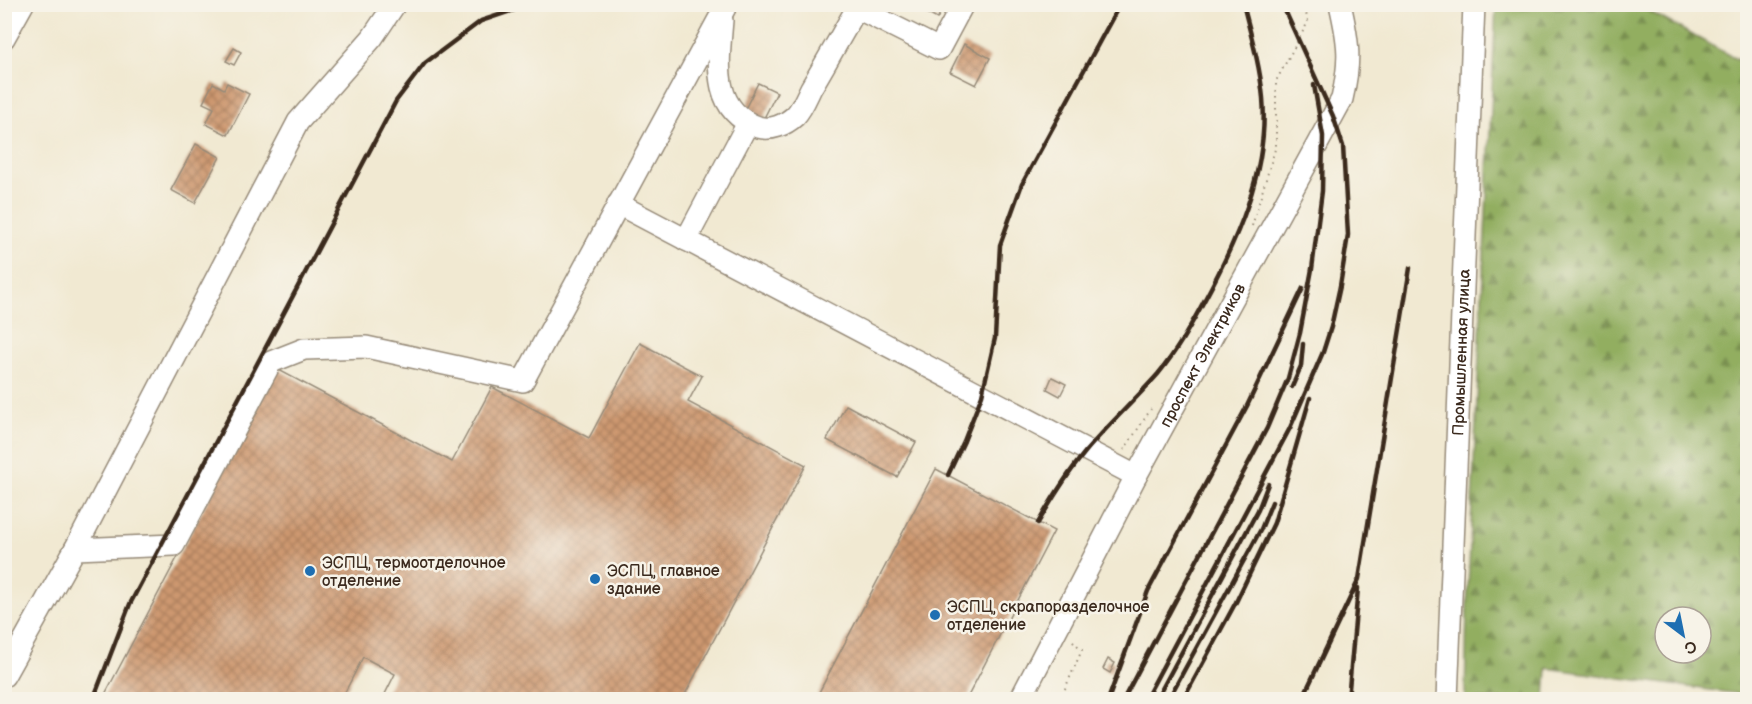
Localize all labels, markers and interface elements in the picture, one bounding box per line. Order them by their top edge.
street label: Промышленная улица [1449,268,1475,436]
street label: проспект Электриков [1156,280,1251,431]
place label: ЭСПЦ, термоотделочное отделение [322,554,506,591]
place label: ЭСПЦ, главное здание [607,562,720,599]
marker: ЭСПЦ, термоотделочное отделение [303,564,317,578]
marker: ЭСПЦ, главное здание [588,572,602,586]
place label: ЭСПЦ, скрапоразделочное отделение [947,598,1150,635]
north arrow [1653,605,1713,665]
marker: ЭСПЦ, скрапоразделочное отделение [928,608,942,622]
text: С [1680,635,1700,657]

